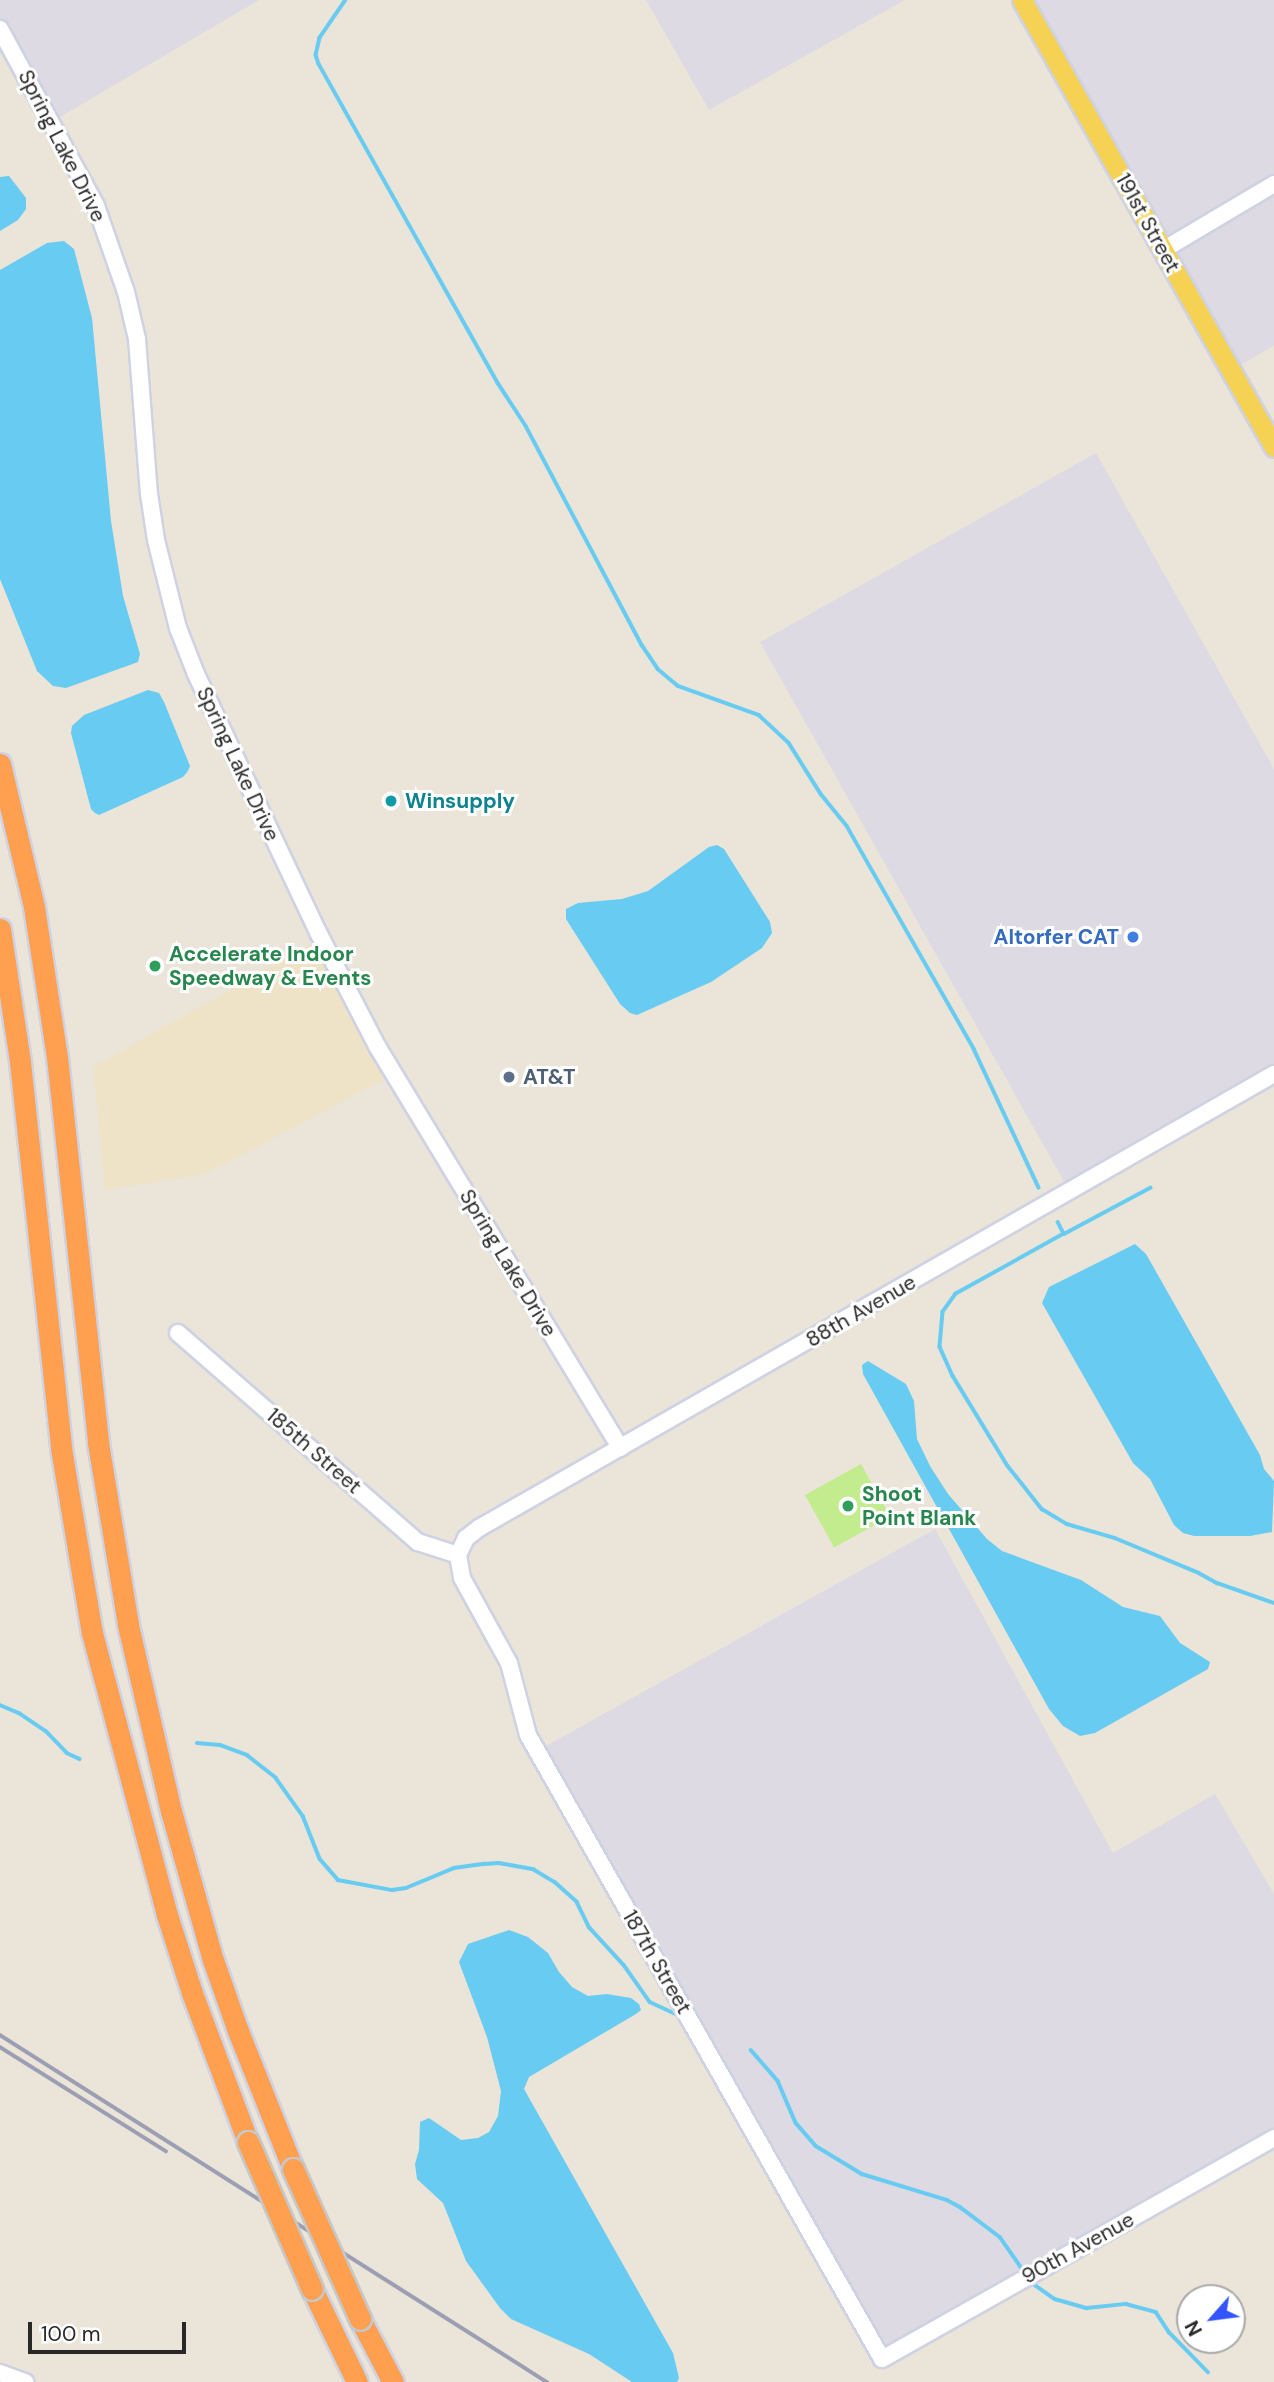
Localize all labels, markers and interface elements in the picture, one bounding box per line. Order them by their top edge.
street label: Spring Lake Drive [13,66,111,226]
street label: 191st Street [1110,169,1186,277]
street label: Spring Lake Drive [191,683,285,845]
place label: Winsupply [405,788,515,814]
marker: Winsupply [383,793,399,809]
place label: Altorfer CAT [994,924,1119,950]
marker: Altorfer CAT [1125,929,1141,945]
place label: Accelerate Indoor Speedway & Events [169,941,372,991]
marker: Accelerate Indoor Speedway & Events [147,958,163,974]
place label: AT&T [523,1064,576,1090]
marker: AT&T [501,1069,517,1085]
street label: Spring Lake Drive [454,1185,562,1341]
street label: 88th Avenue [802,1269,920,1353]
street label: 185th Street [261,1403,367,1499]
place label: Shoot Point Blank [862,1481,976,1531]
marker: Shoot Point Blank [840,1498,856,1514]
street label: 187th Street [617,1906,697,2018]
street label: 90th Avenue [1017,2207,1139,2289]
north arrow [1176,2284,1246,2354]
scale bar [32,2308,189,2352]
text: N [1179,2316,1208,2340]
text: 100 m [41,2320,101,2348]

